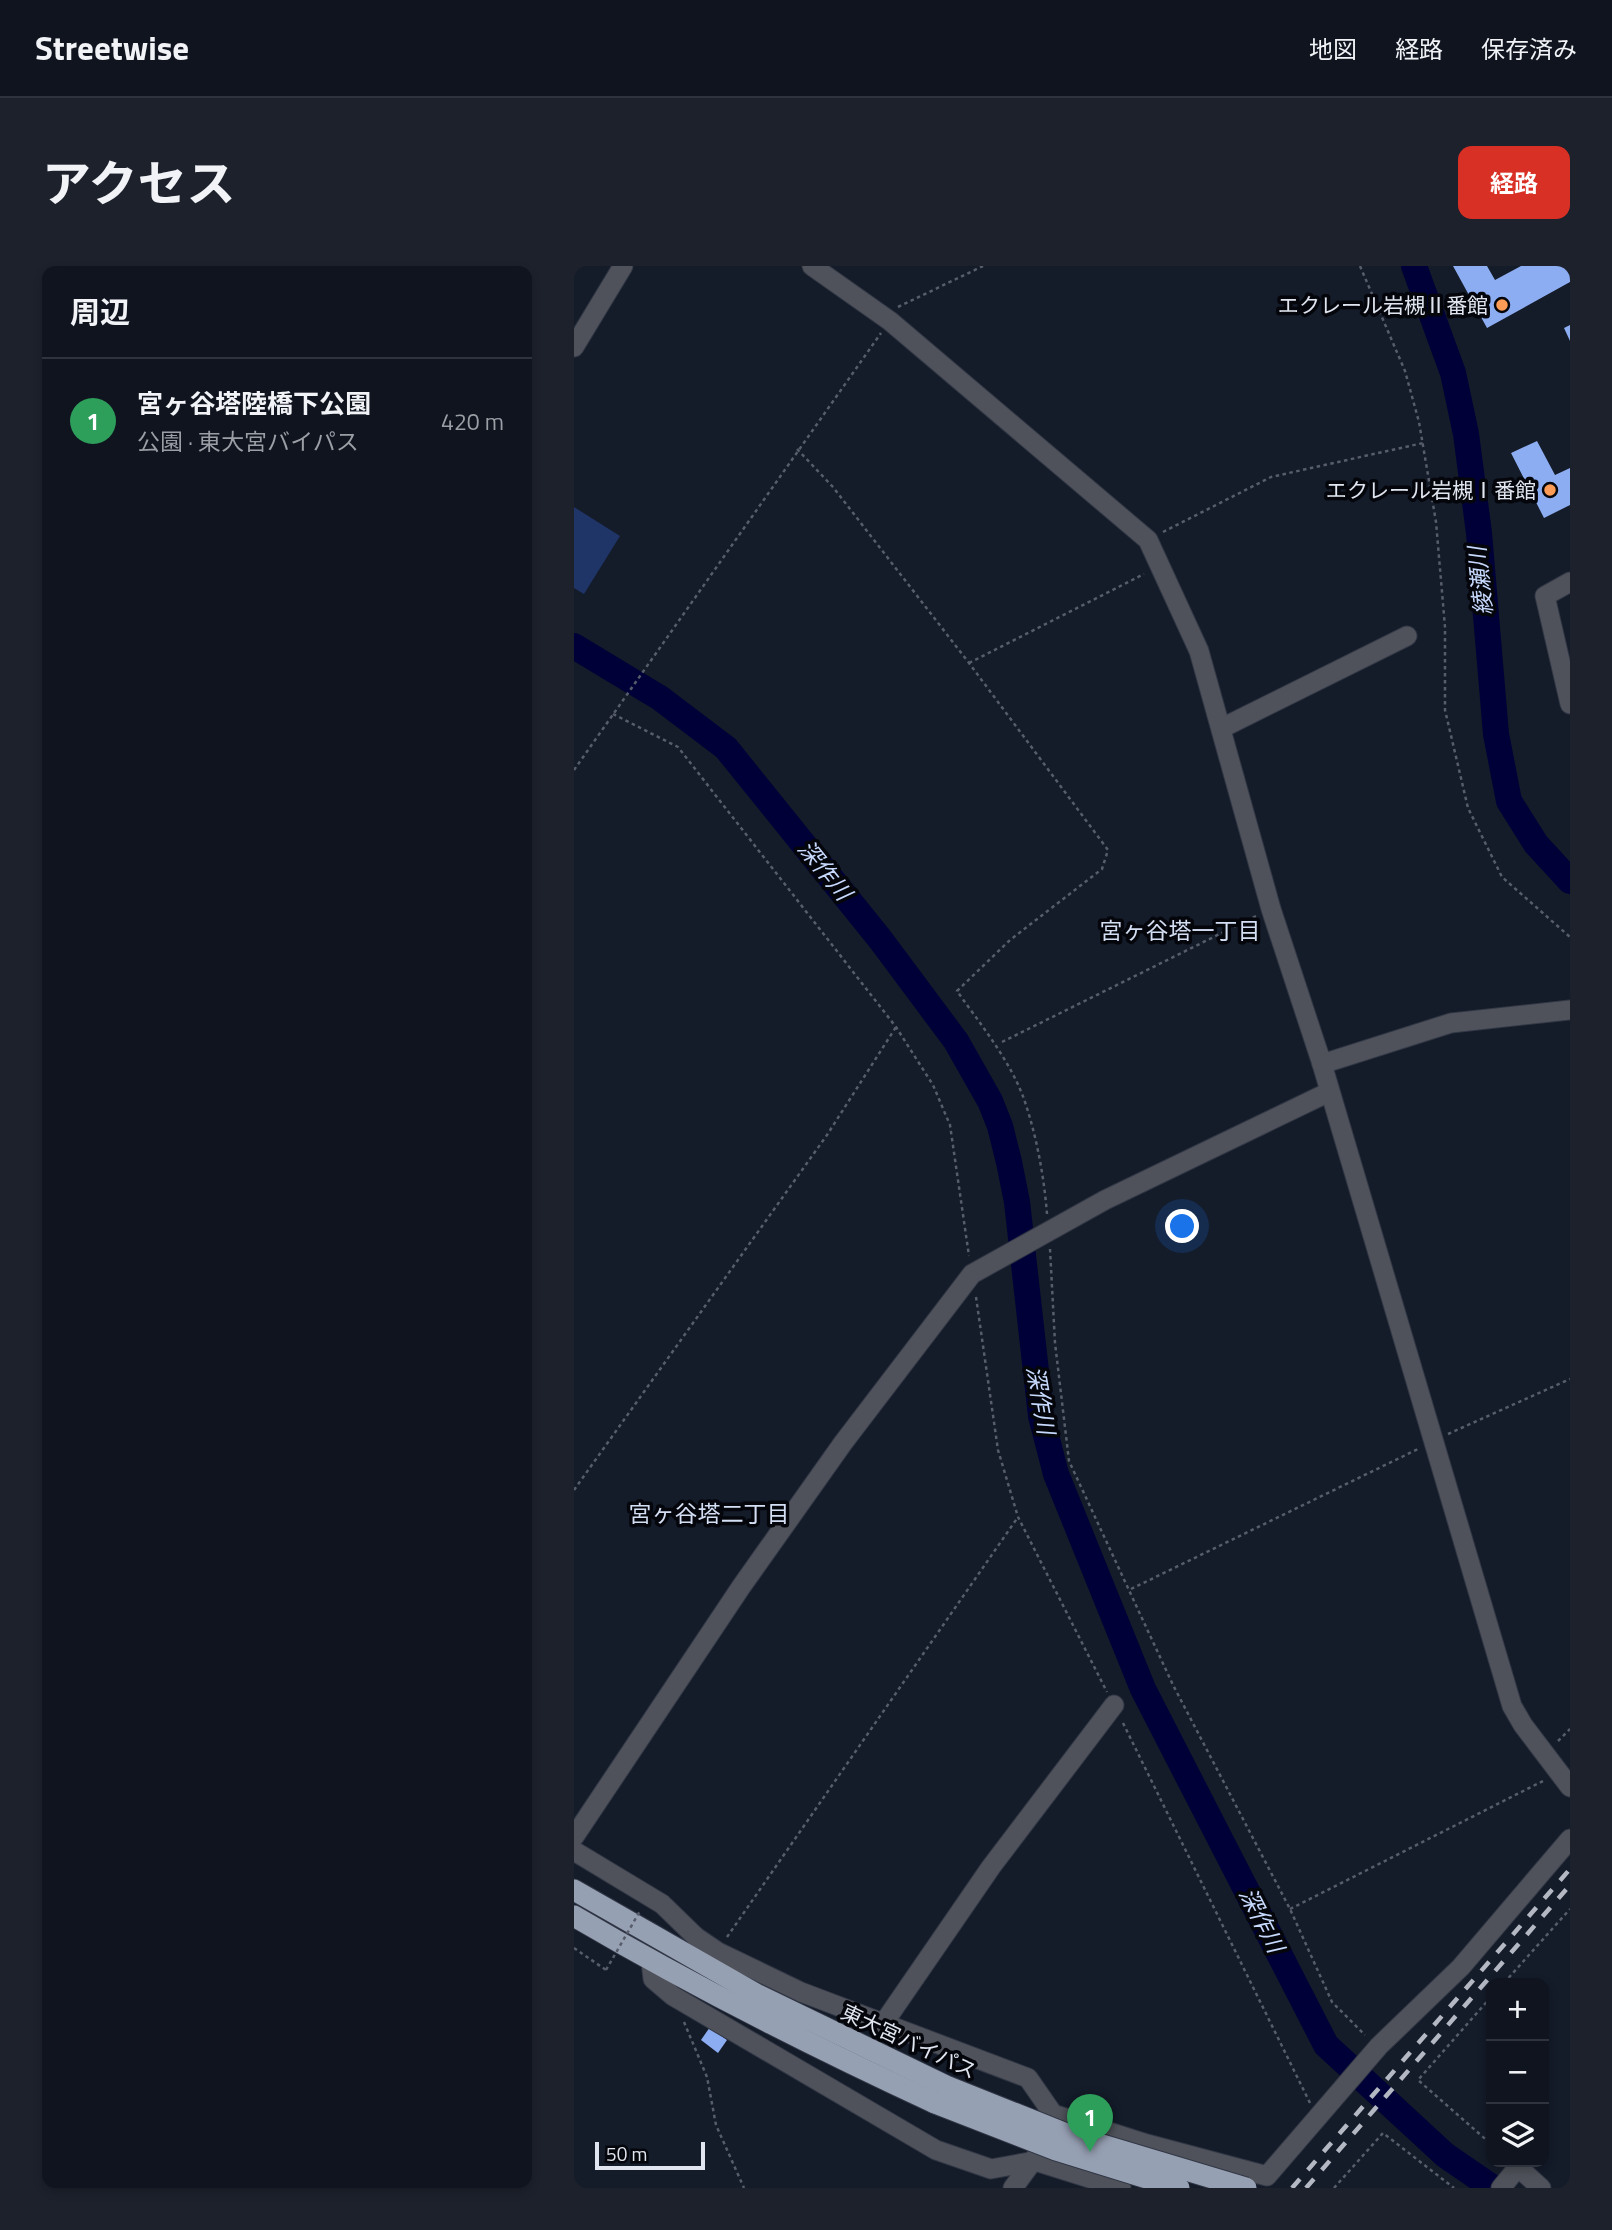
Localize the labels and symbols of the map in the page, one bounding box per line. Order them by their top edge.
place label: エクレール岩槻Ⅱ番館 [1278,289,1488,321]
marker: エクレール岩槻Ⅱ番館 [1494,297,1510,313]
place label: エクレール岩槻Ⅰ番館 [1326,474,1536,506]
marker: エクレール岩槻Ⅰ番館 [1542,482,1558,498]
water label: 綾瀬川 [1459,542,1501,617]
water label: 深作川 [790,832,862,910]
district label: 宮ヶ谷塔一丁目 [1100,913,1261,948]
your location [1165,1209,1199,1243]
water label: 深作川 [1018,1363,1065,1440]
district label: 宮ヶ谷塔二丁目 [629,1496,790,1531]
water label: 深作川 [1231,1881,1295,1961]
street label: 東大宮バイパス [836,1996,982,2086]
pin: 1 [1067,2094,1113,2152]
scale bar [595,2139,705,2171]

